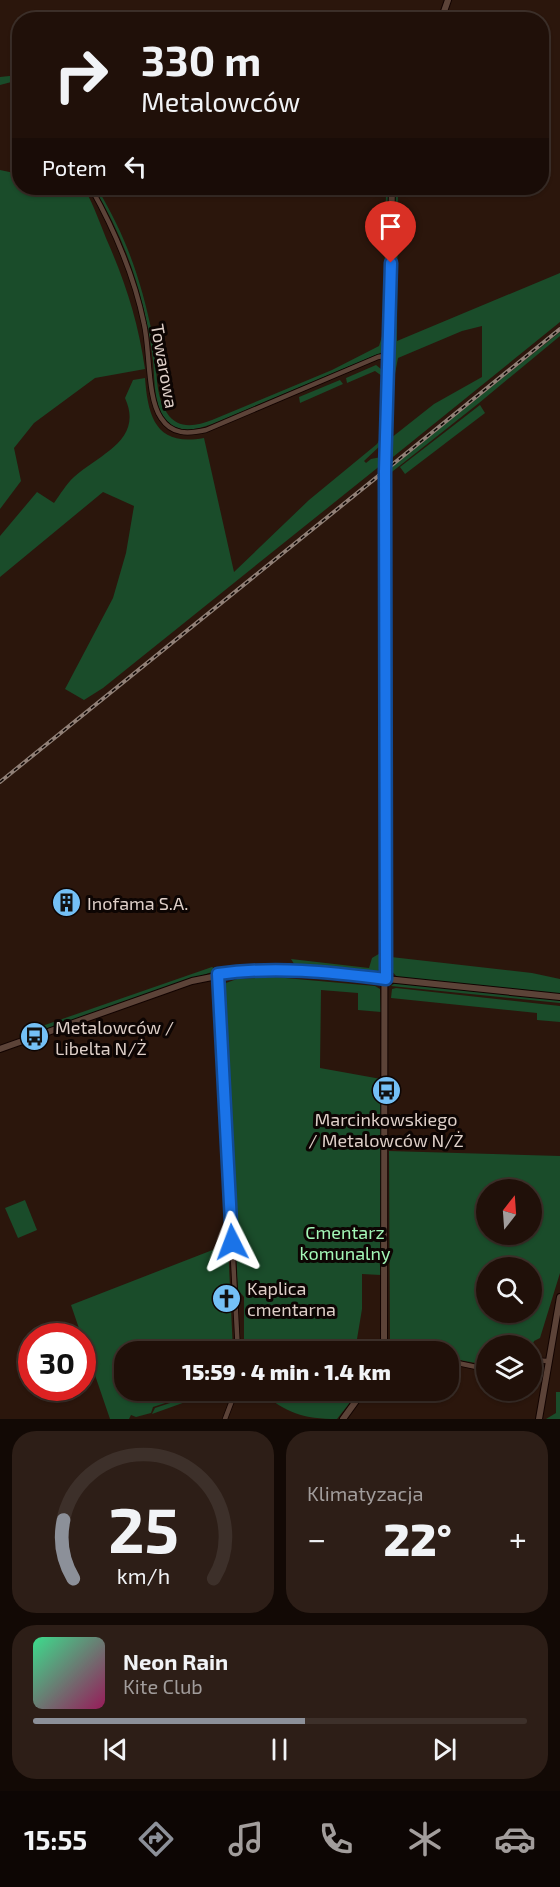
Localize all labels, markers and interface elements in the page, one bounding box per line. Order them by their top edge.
text: 330 m [141,34,261,84]
icon: right [42,36,120,114]
text: Metalowców [141,85,300,117]
icon: left [119,150,152,183]
text: Potem [42,154,107,180]
pin [365,201,416,263]
icon: arrive [374,210,407,243]
street label: Towarowa [147,322,183,410]
building icon: Inofama S.A. [50,887,82,919]
place label: Inofama S.A. [87,892,188,914]
place label: Metalowców / Libelta N/Ż [55,1016,174,1059]
bus stop icon: Metalowców / Libelta N/Ż [18,1021,50,1053]
bus stop icon: Marcinkowskiego / Metalowców N/Ż [370,1074,402,1106]
place label: Marcinkowskiego / Metalowców N/Ż [308,1108,464,1151]
north arrow [476,1179,542,1245]
map controls [476,1179,542,1401]
position arrow [200,1210,264,1274]
park label: Cmentarz komunalny [300,1221,391,1264]
button: search [476,1257,542,1323]
place label: Kaplica cmentarna [247,1277,336,1320]
church icon: Kaplica cmentarna [210,1282,242,1314]
speed limit sign: 30 [18,1323,96,1401]
button: layers [476,1335,542,1401]
text: 15:59 · 4 min · 1.4 km [182,1358,391,1384]
text: Klimatyzacja [307,1481,423,1505]
text: 25 [108,1491,178,1566]
text: 22° [383,1511,452,1565]
text: − [307,1518,326,1558]
text: + [509,1518,527,1558]
text: km/h [116,1563,170,1588]
text: Neon Rain [123,1648,228,1674]
text: Kite Club [123,1674,203,1698]
icon: previous [99,1733,132,1766]
icon: pause [263,1733,296,1766]
icon: next [428,1733,461,1766]
icon: directions [135,1818,177,1860]
icon: music [225,1818,267,1860]
icon: phone [315,1818,357,1860]
icon: climate [404,1818,446,1860]
icon: car [494,1818,536,1860]
text: 15:55 [24,1823,87,1855]

